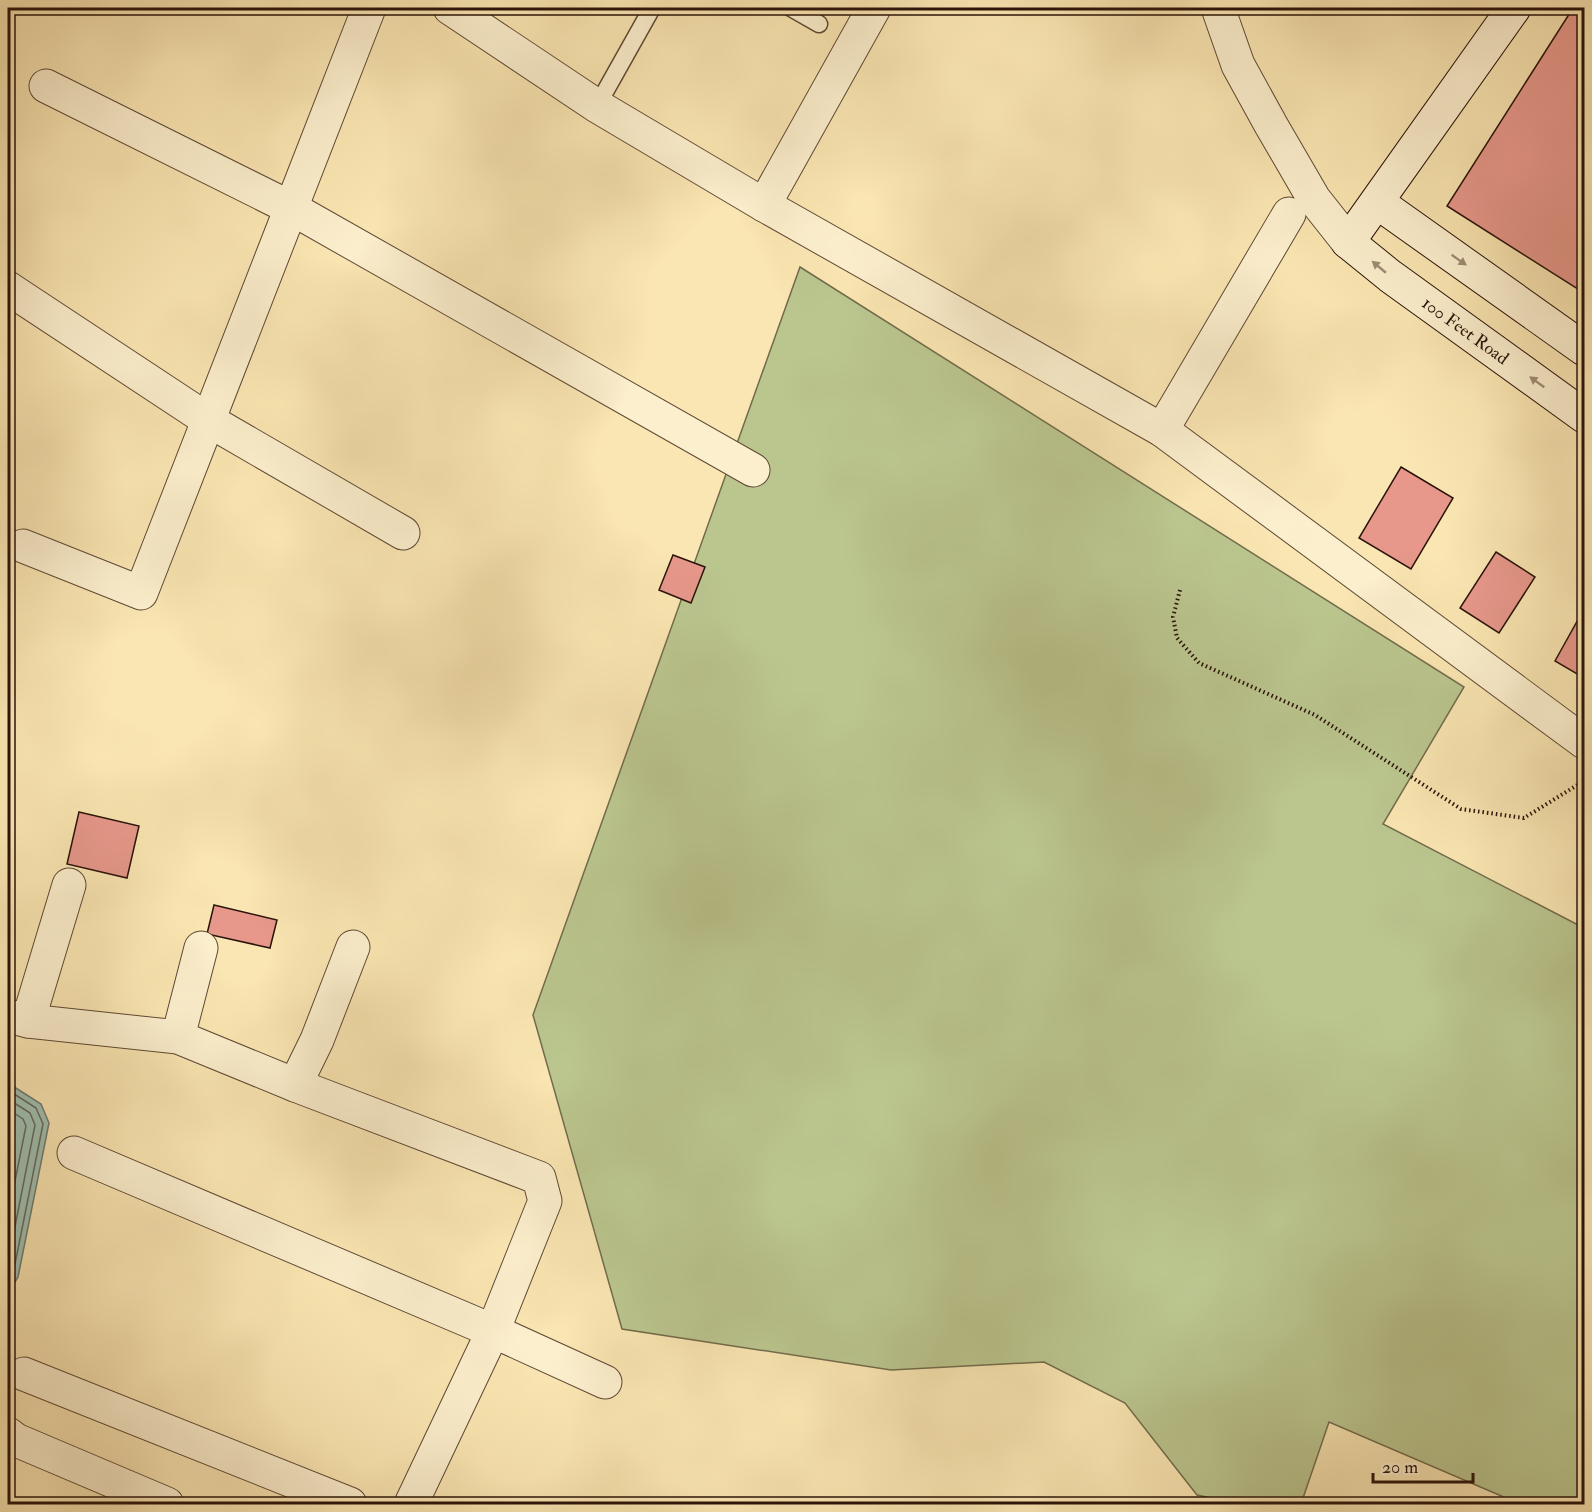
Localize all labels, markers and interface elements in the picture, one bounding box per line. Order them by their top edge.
one-way arrow [1450,254,1466,266]
one-way arrow [1371,261,1387,274]
street label: 100 Feet Road [1417,291,1514,370]
one-way arrow [1529,376,1544,388]
scale bar [1373,1446,1474,1484]
text: 20 m [1382,1456,1418,1479]

